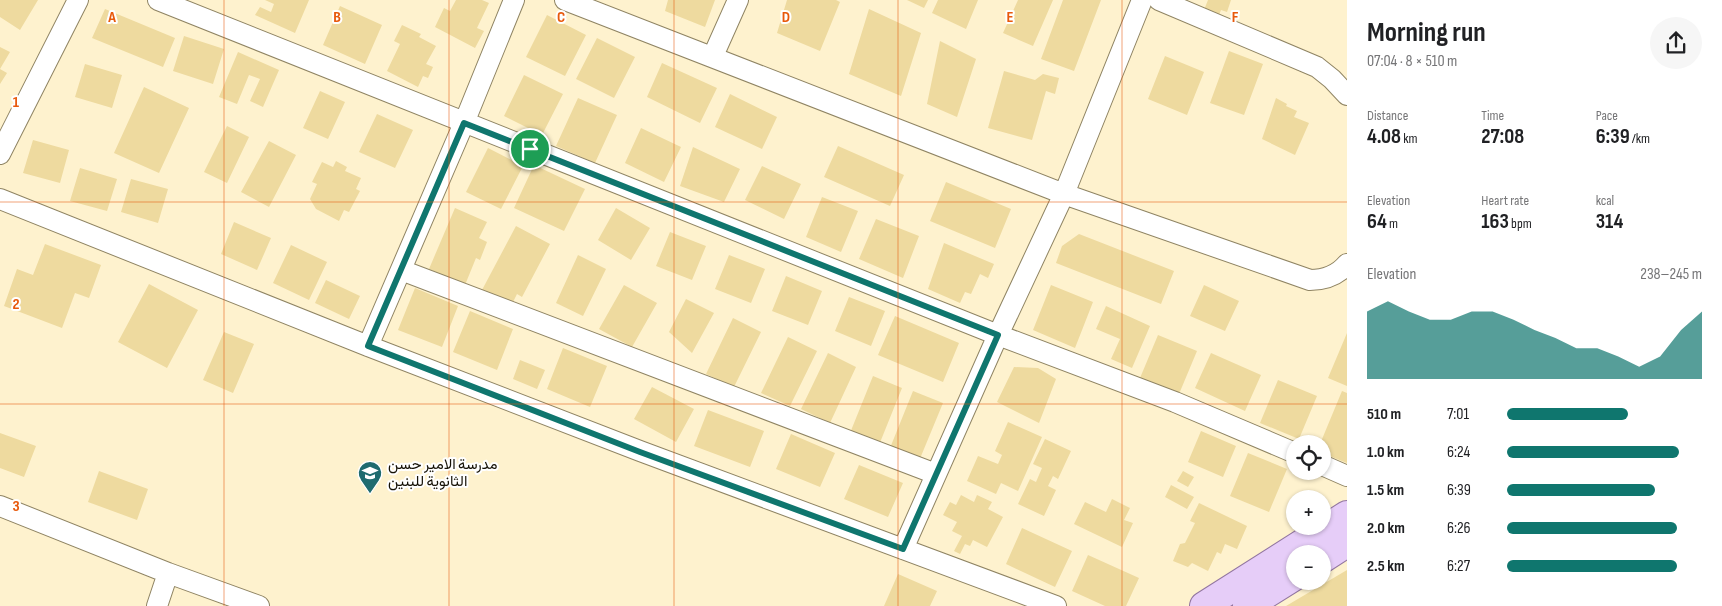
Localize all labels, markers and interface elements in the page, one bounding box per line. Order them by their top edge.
text: A [107,8,116,27]
text: B [333,8,341,27]
text: C [557,8,565,27]
text: D [782,8,790,27]
text: E [1007,8,1014,27]
text: F [1232,8,1239,27]
text: Morning run [1367,16,1486,49]
button: share [1650,17,1702,69]
text: 07:04 · 8 × 510 m [1367,52,1457,71]
text: 1 [13,93,20,112]
text: Distance [1367,107,1408,124]
text: Time [1481,107,1504,124]
text: Pace [1596,107,1618,124]
text: 4.08 [1367,124,1401,149]
text: 27:08 [1481,124,1524,149]
text: 6:39 [1596,124,1630,149]
pin [509,128,551,170]
text: km [1401,130,1418,147]
text: /km [1630,130,1650,147]
icon: arrive [516,135,544,163]
text: Elevation [1367,192,1410,209]
text: Heart rate [1481,192,1529,209]
text: kcal [1596,192,1614,209]
text: 64 [1367,209,1387,234]
text: 163 [1481,209,1509,234]
text: 314 [1596,209,1623,234]
text: m [1387,215,1398,232]
text: bpm [1509,215,1532,232]
text: Elevation [1367,265,1416,284]
text: 238–245 m [1640,265,1702,284]
text: 2 [12,295,20,314]
text: 510 m [1367,405,1401,424]
text: 7:01 [1447,405,1469,424]
map controls [1286,435,1331,590]
button: locate [1286,435,1331,480]
text: 1.0 km [1367,443,1404,462]
text: 6:24 [1447,443,1470,462]
place label: مدرسة الامير حسن الثانوية للبنين [388,455,498,491]
school or university icon: مدرسة الامير حسن الثانوية للبنين [357,460,383,494]
text: 1.5 km [1367,481,1404,500]
text: 6:39 [1447,481,1471,500]
button: + [1286,490,1331,535]
text: 3 [12,497,20,516]
text: 2.0 km [1367,519,1405,538]
text: 6:26 [1447,519,1471,538]
button: − [1286,545,1331,590]
text: 2.5 km [1367,557,1405,576]
text: 6:27 [1447,557,1470,576]

